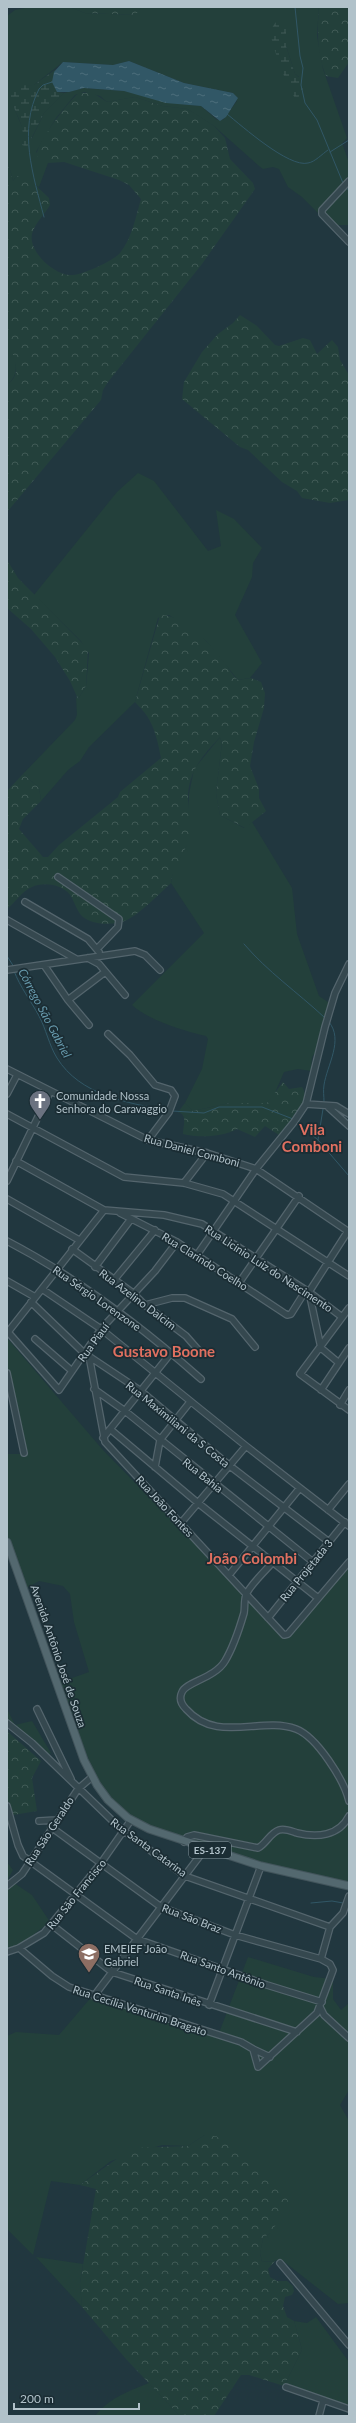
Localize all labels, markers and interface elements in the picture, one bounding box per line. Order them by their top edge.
water label: Córrego São Gabriel [15,966,75,1061]
church icon: Comunidade Nossa Senhora do Caravaggio [27,1088,53,1121]
place label: Comunidade Nossa Senhora do Caravaggio [56,1089,167,1115]
district label: Vila Comboni [282,1120,342,1155]
street label: Rua Daniel Comboni [143,1131,242,1169]
street label: Rua Licinio Luiz do Nascimento [203,1222,335,1314]
street label: Rua Clarindo Coelho [160,1229,250,1293]
street label: Rua Sérgio Lorenzone [51,1263,144,1333]
street label: Rua Azelino Dalcim [97,1266,179,1332]
street label: Rua Piauí [75,1320,112,1364]
district label: Gustavo Boone [113,1342,215,1360]
street label: Rua Maximiliani da S Costa [124,1378,232,1470]
street label: Rua Bahia [180,1455,226,1495]
street label: Rua João Fontes [133,1473,197,1539]
street label: Rua Projetada 3 [277,1536,335,1604]
district label: João Colombi [207,1549,297,1567]
street label: Avenida Antônio José de Souza [28,1583,90,1729]
street label: Rua São Geraldo [22,1794,76,1868]
street label: Rua Santa Catarina [108,1815,190,1879]
road number: ES-137 [189,1842,231,1858]
street label: Rua São Francisco [44,1856,108,1932]
street label: Rua São Braz [160,1901,224,1935]
school or university icon: EMEIEF João Gabriel [76,1941,102,1974]
place label: EMEIEF João Gabriel [104,1942,167,1968]
street label: Rua Santo Antônio [179,1948,267,1990]
street label: Rua Santa Inês [133,1973,204,2009]
street label: Rua Cecília Venturim Bragato [71,1982,209,2038]
scale bar [14,2385,139,2411]
text: 200 m [20,2391,54,2406]

